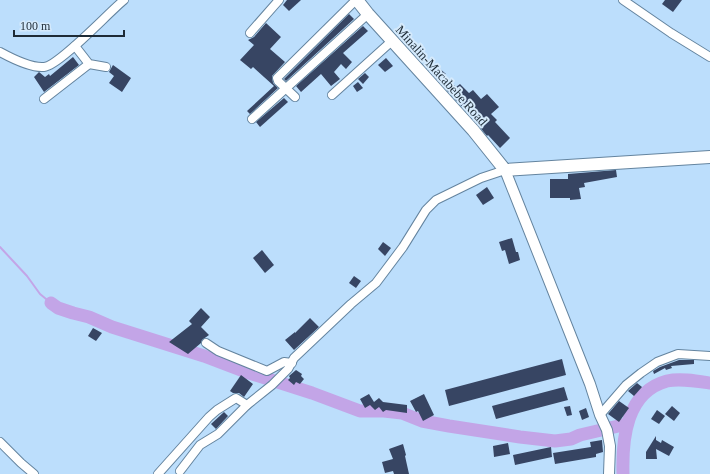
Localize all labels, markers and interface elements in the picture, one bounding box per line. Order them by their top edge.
scale bar [14,12,124,38]
text: 100 m [20,19,51,33]
street label: Minalin-Macabebe Road [393,22,491,129]

